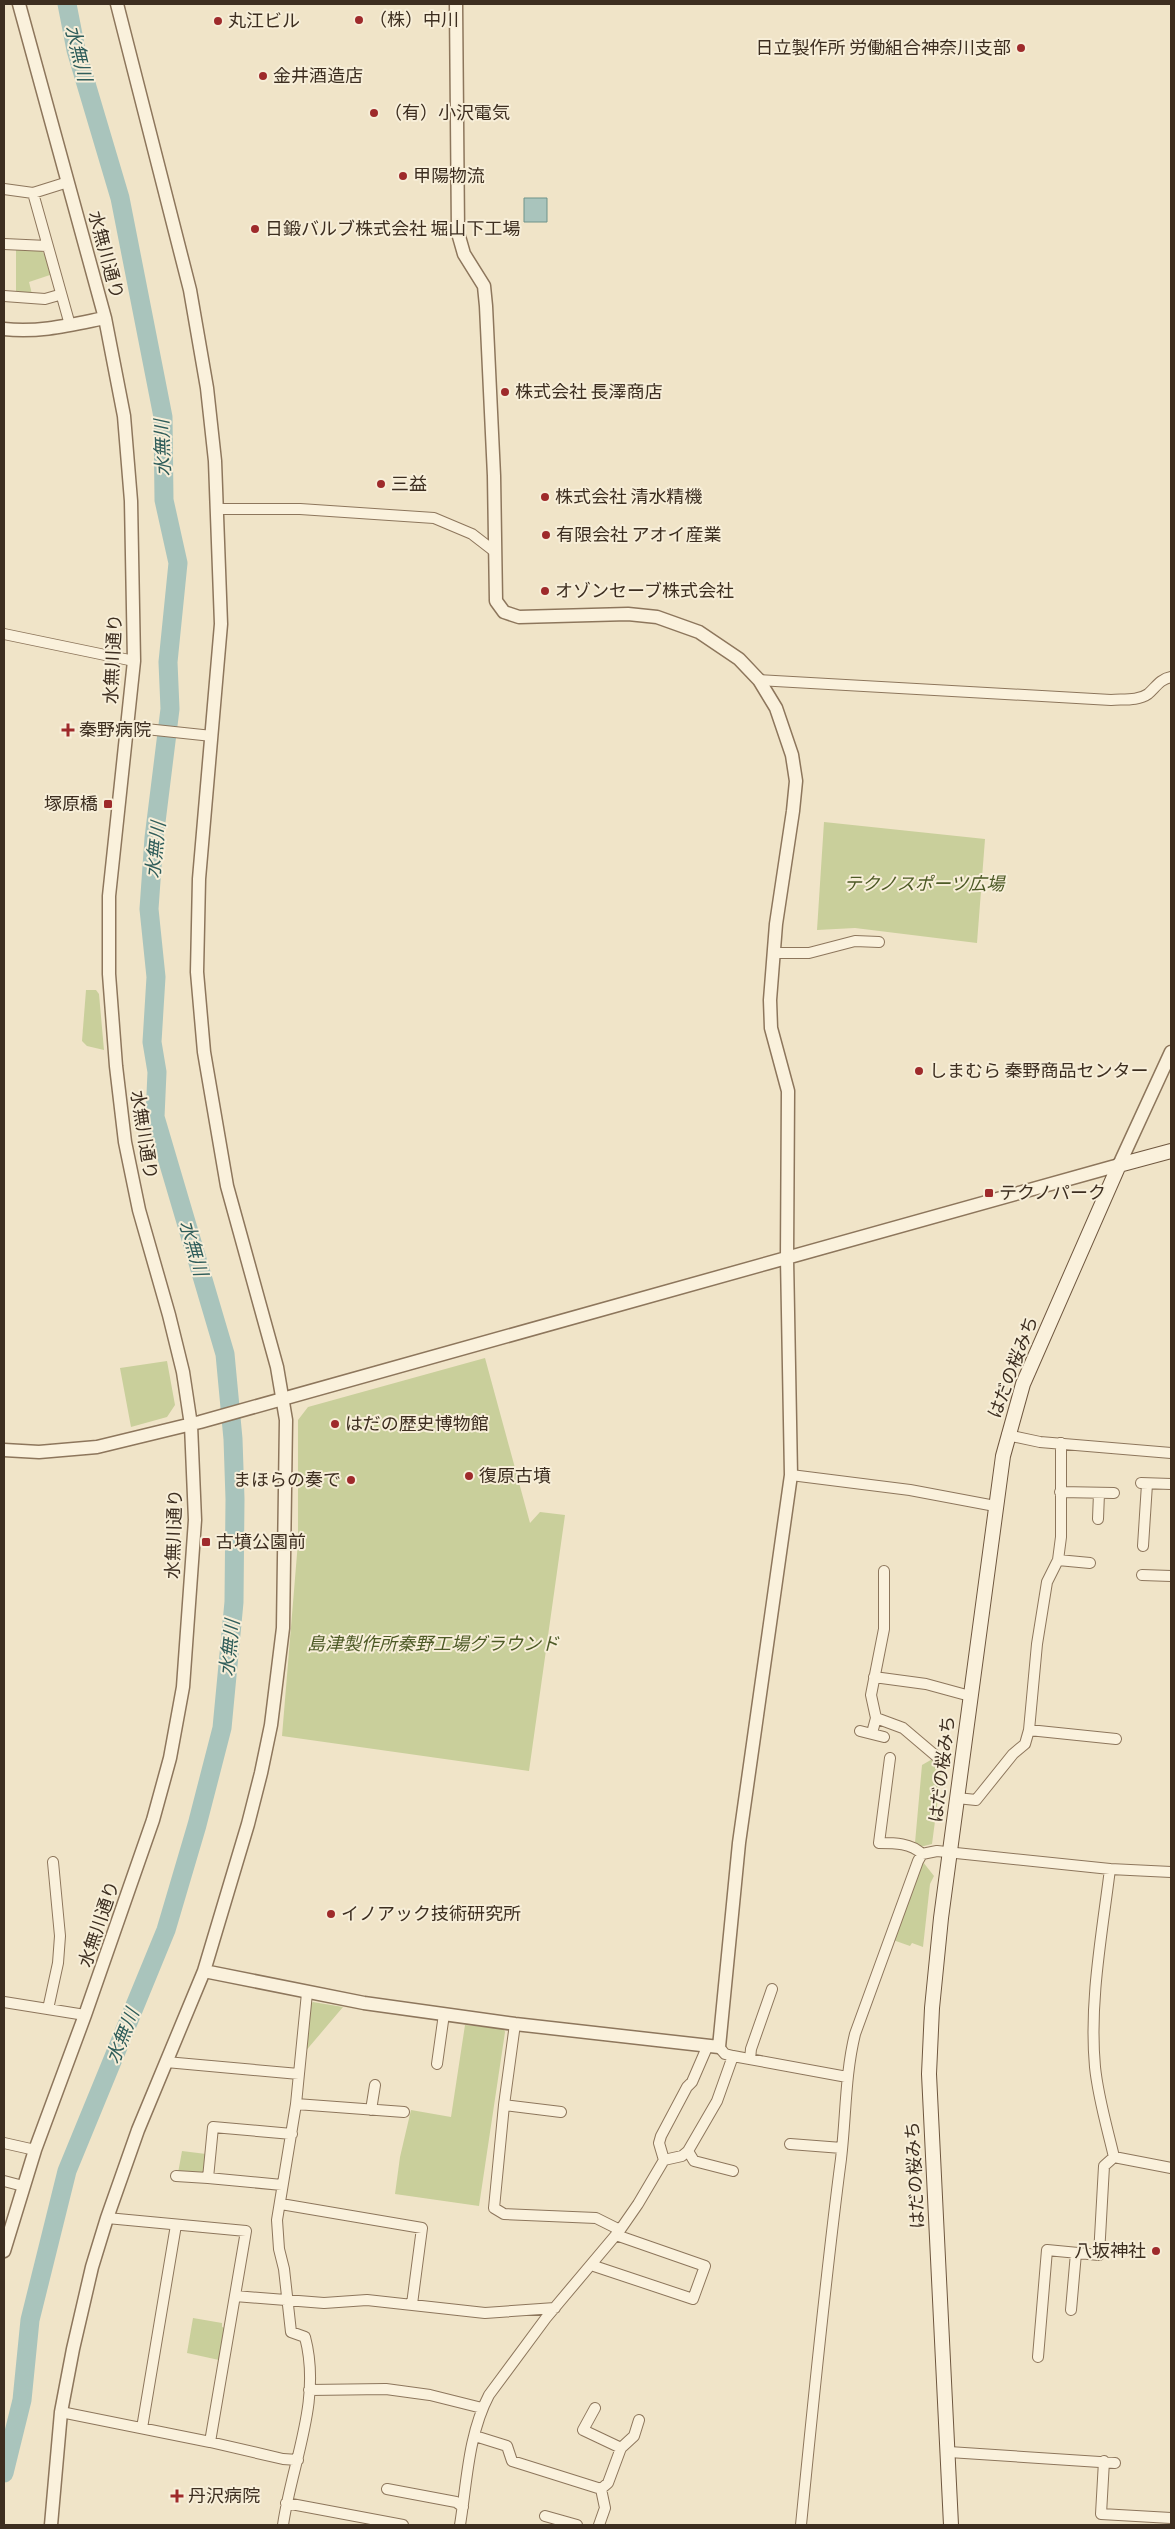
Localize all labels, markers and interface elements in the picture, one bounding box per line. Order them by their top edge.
place label: （株）中川 [369,5,459,32]
place label: 丸江ビル [228,6,300,33]
marker: （株）中川 [353,14,365,26]
marker: 丸江ビル [212,15,224,27]
water label: 水無川 [59,22,101,86]
place label: 日立製作所 労働組合神奈川支部 [755,33,1011,60]
marker: 日立製作所 労働組合神奈川支部 [1015,42,1027,54]
place label: 金井酒造店 [273,61,363,88]
marker: 金井酒造店 [257,70,269,82]
place label: （有）小沢電気 [384,98,510,125]
marker: （有）小沢電気 [368,107,380,119]
place label: 甲陽物流 [413,161,485,188]
marker: 甲陽物流 [397,170,409,182]
street label: 水無川通り [83,208,132,302]
place label: 日鍛バルブ株式会社 堀山下工場 [265,214,521,241]
marker: 日鍛バルブ株式会社 堀山下工場 [249,223,261,235]
place label: 株式会社 長澤商店 [515,377,663,404]
marker: 株式会社 長澤商店 [499,386,511,398]
water label: 水無川 [146,417,176,477]
place label: 三益 [391,469,427,496]
marker: 三益 [375,478,387,490]
place label: 株式会社 清水精機 [555,482,703,509]
marker: 株式会社 清水精機 [539,491,551,503]
place label: 有限会社 アオイ産業 [556,520,722,547]
marker: 有限会社 アオイ産業 [540,529,552,541]
place label: オゾンセーブ株式会社 [555,576,734,603]
marker: オゾンセーブ株式会社 [539,585,551,597]
street label: 水無川通り [96,613,127,705]
place label: 秦野病院 [79,715,151,742]
marker: 秦野病院 [61,723,75,737]
place label: 塚原橋 [44,789,98,816]
marker: 塚原橋 [102,798,114,810]
water label: 水無川 [137,818,171,880]
park label: テクノスポーツ広場 [844,869,1006,896]
place label: しまむら 秦野商品センター [929,1056,1149,1083]
marker: しまむら 秦野商品センター [913,1065,925,1077]
street label: 水無川通り [125,1088,166,1181]
place label: テクノパーク [999,1178,1106,1205]
marker: テクノパーク [983,1187,995,1199]
water label: 水無川 [174,1216,217,1281]
street label: はだの桜みち [980,1311,1043,1422]
place label: はだの歴史博物館 [345,1409,489,1436]
marker: はだの歴史博物館 [329,1418,341,1430]
place label: 復原古墳 [479,1461,551,1488]
place label: まほらの奏で [233,1465,341,1492]
marker: 復原古墳 [463,1470,475,1482]
marker: まほらの奏で [345,1474,357,1486]
street label: 水無川通り [157,1489,188,1579]
place label: 古墳公園前 [216,1527,306,1554]
marker: 古墳公園前 [200,1536,212,1548]
water label: 水無川 [211,1616,245,1678]
park label: 島津製作所秦野工場グラウンド [307,1629,560,1656]
street label: はだの桜みち [921,1714,960,1824]
street label: 水無川通り [70,1877,125,1970]
place label: イノアック技術研究所 [341,1899,521,1926]
marker: イノアック技術研究所 [325,1908,337,1920]
water label: 水無川 [97,2002,145,2067]
street label: はだの桜みち [897,2121,930,2230]
place label: 八坂神社 [1074,2236,1146,2263]
marker: 八坂神社 [1150,2245,1162,2257]
place label: 丹沢病院 [188,2481,260,2508]
marker: 丹沢病院 [170,2489,184,2503]

